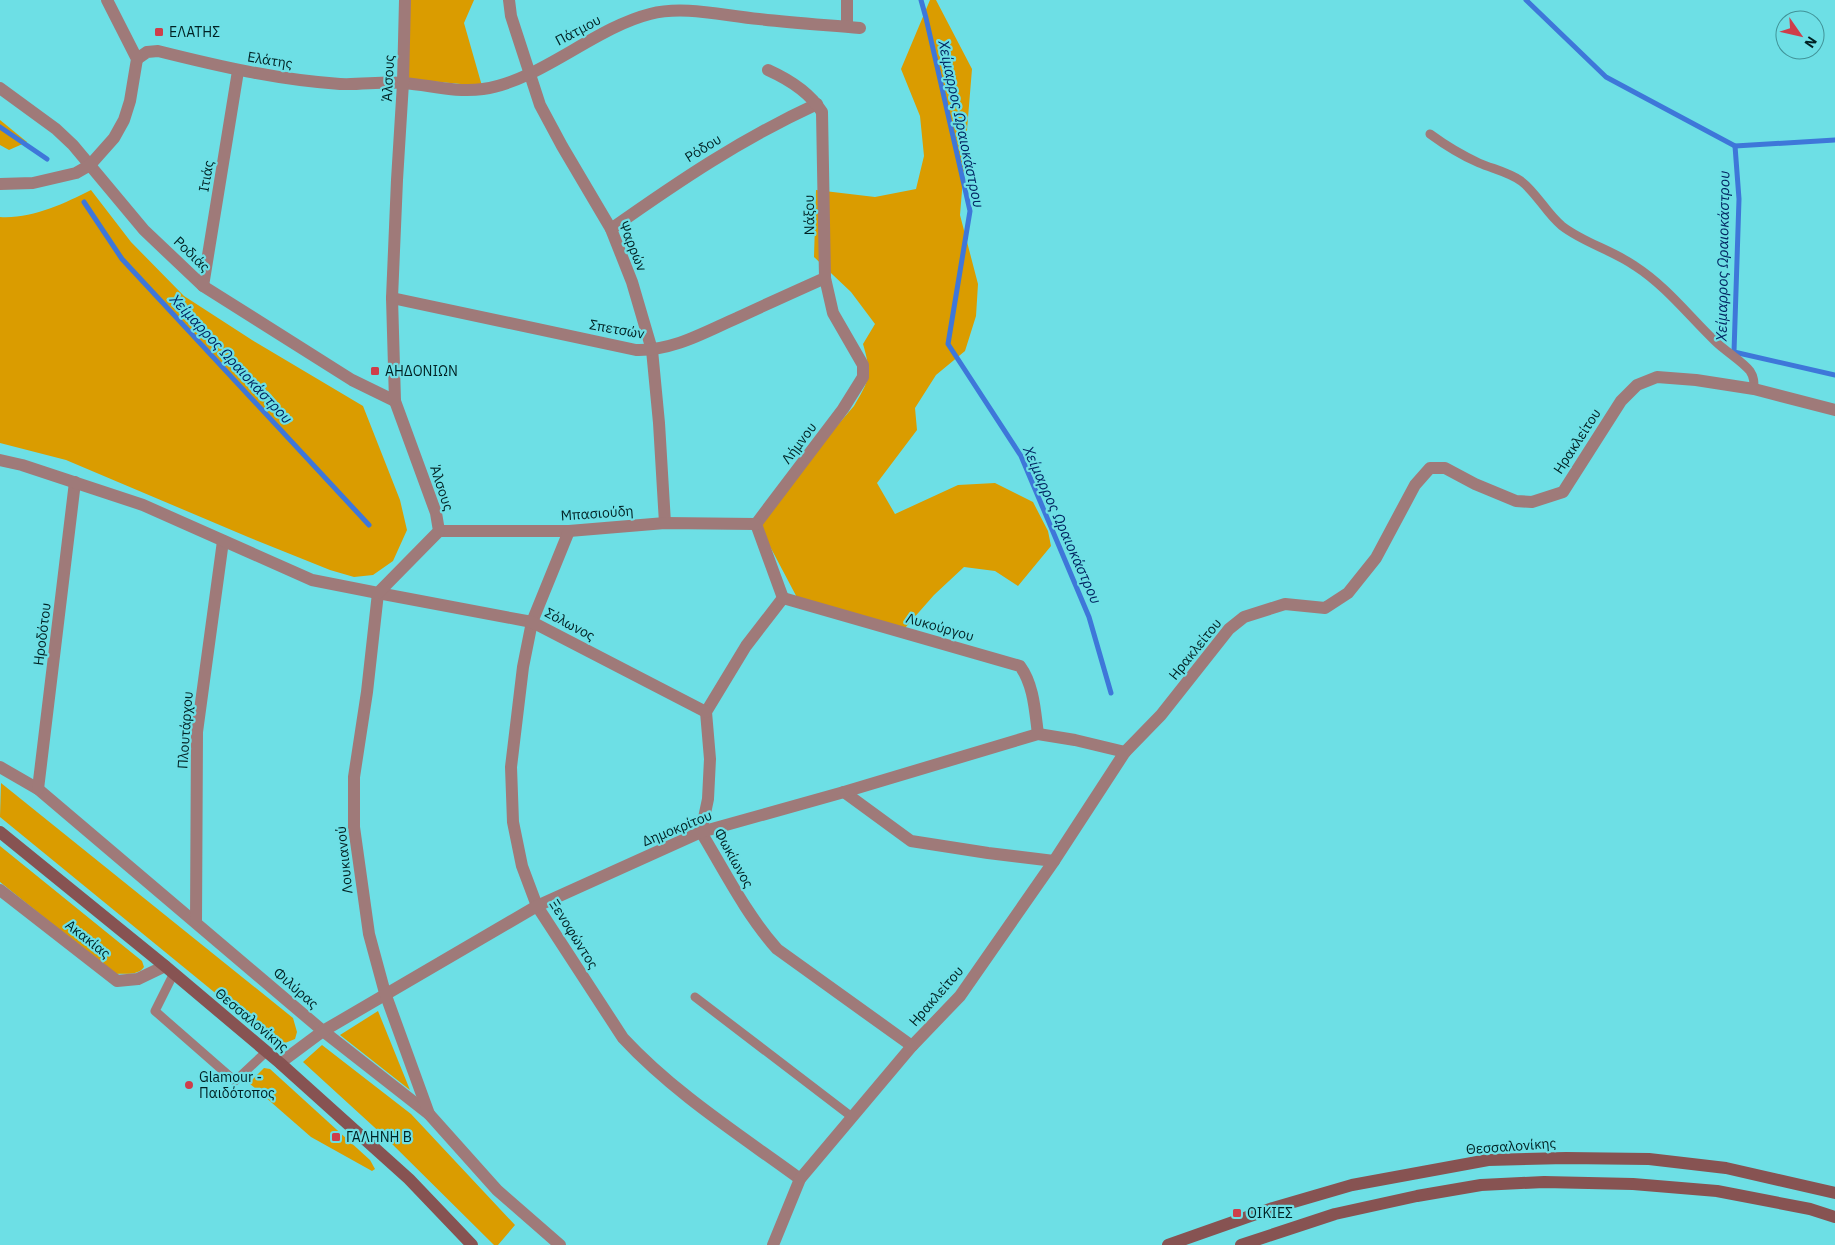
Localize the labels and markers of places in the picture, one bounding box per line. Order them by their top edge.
place label: ΕΛΑΤΗΣ [169,23,220,41]
marker: ΕΛΑΤΗΣ [153,26,165,38]
place label: ΑΗΔΟΝΙΩΝ [385,362,458,380]
marker: ΑΗΔΟΝΙΩΝ [369,365,381,377]
place label: Glamour - Παιδότοπος [199,1068,275,1102]
marker: Glamour - Παιδότοπος [183,1079,195,1091]
place label: ΓΑΛΗΝΗ Β [346,1128,412,1146]
marker: ΓΑΛΗΝΗ Β [330,1131,342,1143]
place label: ΟΙΚΙΕΣ [1247,1204,1293,1222]
marker: ΟΙΚΙΕΣ [1231,1207,1243,1219]

